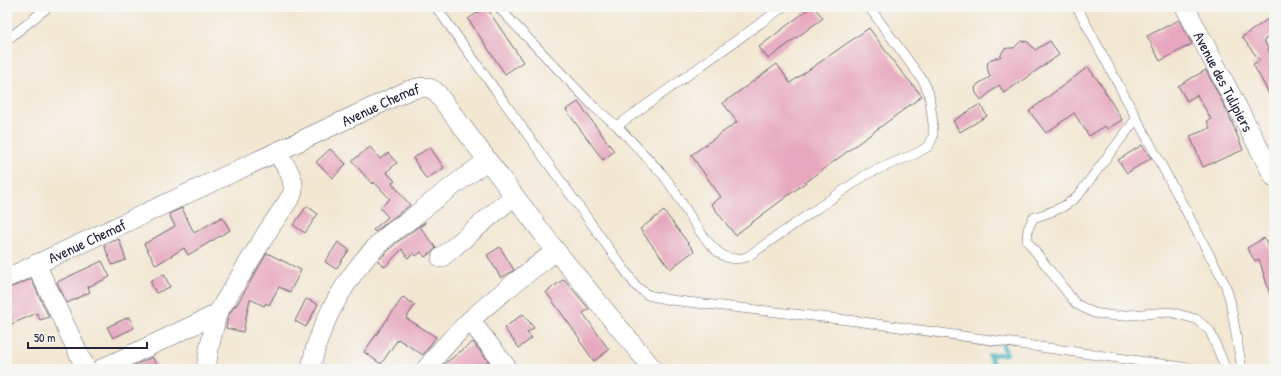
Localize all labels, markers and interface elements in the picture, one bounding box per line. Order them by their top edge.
street label: Avenue des Tulipiers [1189,28,1259,135]
street label: Avenue Chemaf [338,77,422,131]
street label: Avenue Chemaf [44,213,130,268]
scale bar [28,324,147,350]
text: 50 m [34,329,55,346]

